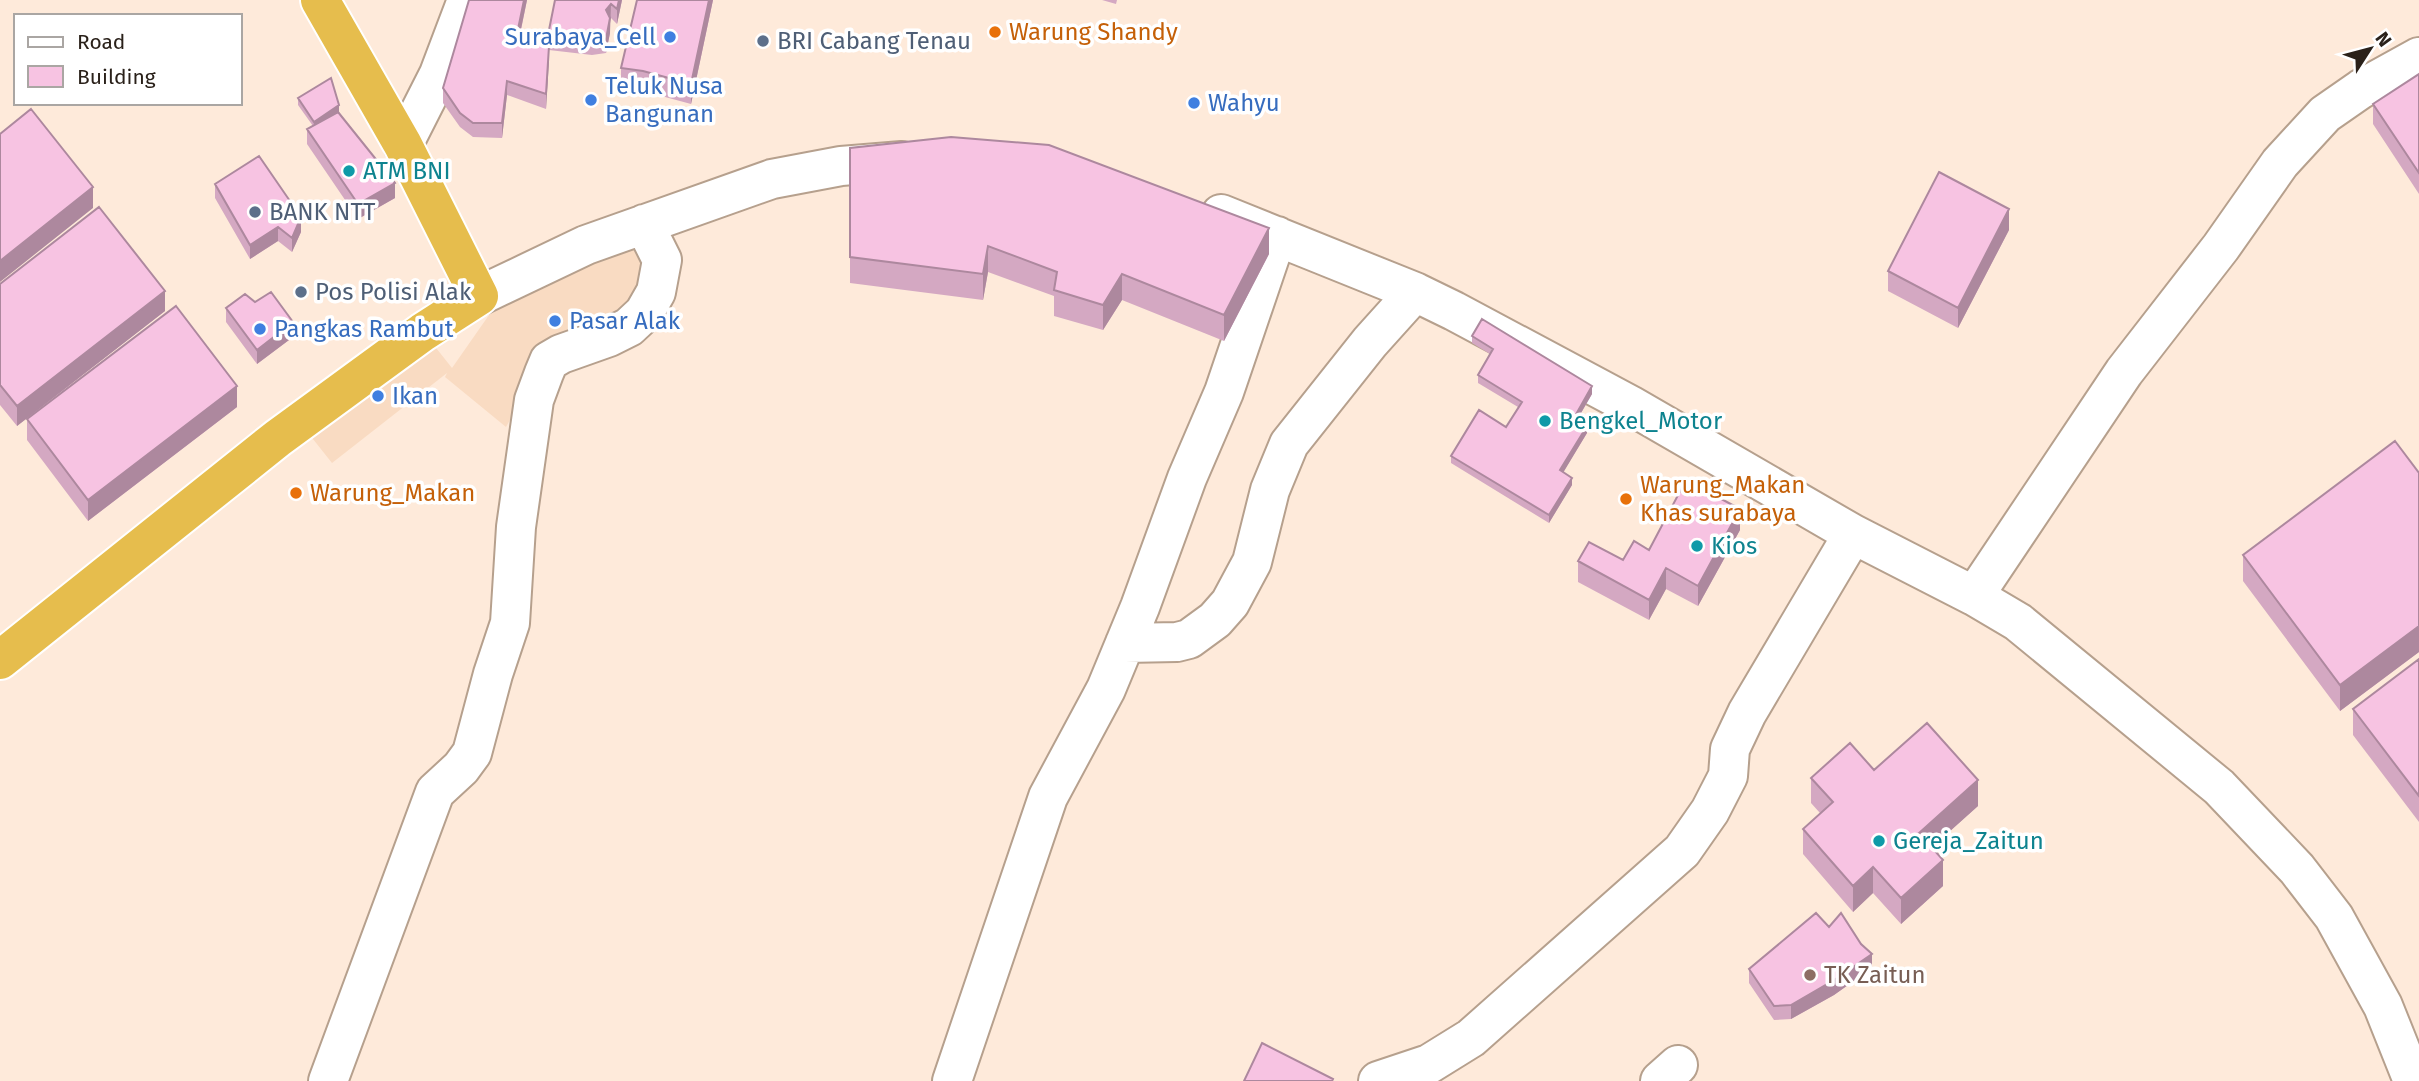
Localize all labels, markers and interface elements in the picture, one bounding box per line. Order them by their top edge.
legend [14,14,242,105]
north arrow [2335,14,2405,84]
place label: Warung Shandy [1009,18,1178,46]
place label: Surabaya_Cell [505,23,656,51]
marker: Warung Shandy [987,24,1003,40]
place label: BRI Cabang Tenau [777,27,971,55]
text: N [2370,27,2396,51]
text: Road [77,29,125,55]
marker: Surabaya_Cell [662,29,678,45]
marker: BRI Cabang Tenau [755,33,771,49]
text: Building [77,64,156,90]
place label: Teluk Nusa Bangunan [605,72,723,128]
place label: Wahyu [1208,89,1280,117]
marker: Teluk Nusa Bangunan [583,92,599,108]
marker: Wahyu [1186,95,1202,111]
place label: ATM BNI [363,157,451,185]
marker: ATM BNI [341,163,357,179]
place label: BANK NTT [269,198,376,226]
marker: BANK NTT [247,204,263,220]
place label: Pos Polisi Alak [315,278,472,306]
marker: Pos Polisi Alak [293,284,309,300]
place label: Pasar Alak [569,307,681,335]
marker: Pasar Alak [547,313,563,329]
place label: Pangkas Rambut [274,315,454,343]
marker: Pangkas Rambut [252,321,268,337]
place label: Ikan [392,382,438,410]
marker: Ikan [370,388,386,404]
place label: Bengkel_Motor [1559,407,1723,435]
marker: Bengkel_Motor [1537,413,1553,429]
place label: Warung_Makan Khas surabaya [1640,471,1805,527]
place label: Warung_Makan [310,479,475,507]
marker: Warung_Makan [288,485,304,501]
marker: Warung_Makan Khas surabaya [1618,491,1634,507]
place label: Kios [1711,532,1757,560]
marker: Kios [1689,538,1705,554]
place label: Gereja_Zaitun [1893,827,2044,855]
marker: Gereja_Zaitun [1871,833,1887,849]
place label: TK Zaitun [1824,961,1926,989]
marker: TK Zaitun [1802,967,1818,983]

